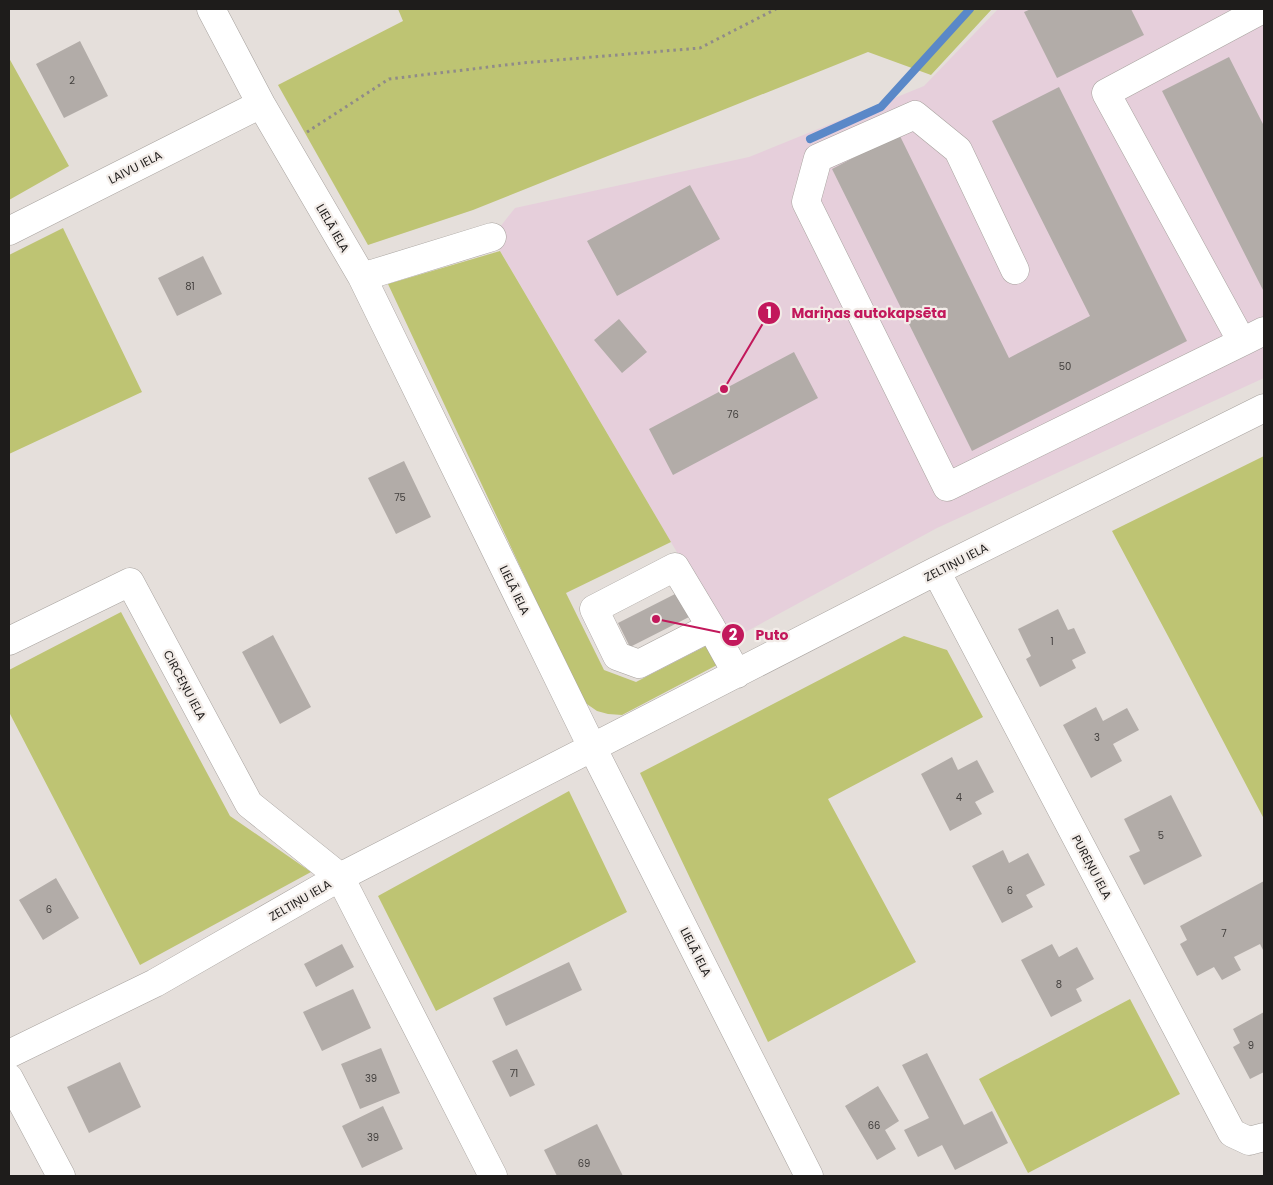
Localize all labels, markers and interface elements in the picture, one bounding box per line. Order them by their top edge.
house number: 2 [69,73,75,88]
street label: LAIVU IELA [105,146,165,188]
street label: LIELĀ IELA [312,201,354,255]
house number: 81 [185,279,195,294]
callout: Mariņas autokapsēta [757,299,957,328]
text: 1 [766,302,772,323]
text: Mariņas autokapsēta [791,303,947,323]
house number: 50 [1059,359,1071,374]
house number: 76 [727,407,739,422]
house number: 75 [394,490,406,505]
street label: ZELTIŅU IELA [921,539,991,585]
street label: LIELĀ IELA [496,562,534,618]
callout: Puto [721,620,799,649]
text: 2 [729,624,738,645]
text: Puto [756,625,788,645]
house number: 1 [1050,634,1054,649]
street label: CIRCEŅU IELA [159,647,211,723]
house number: 3 [1094,730,1100,745]
house number: 4 [956,790,962,805]
house number: 5 [1158,828,1164,843]
street label: PUREŅU IELA [1068,832,1116,902]
street label: ZELTIŅU IELA [266,875,334,925]
house number: 6 [1007,883,1013,898]
house number: 6 [46,902,52,917]
street label: LIELĀ IELA [676,924,716,980]
house number: 7 [1221,926,1227,941]
house number: 8 [1056,977,1062,992]
house number: 9 [1248,1038,1254,1053]
house number: 71 [510,1066,518,1081]
house number: 39 [365,1071,377,1086]
house number: 66 [868,1118,880,1133]
house number: 39 [367,1130,379,1145]
house number: 69 [578,1156,590,1171]

